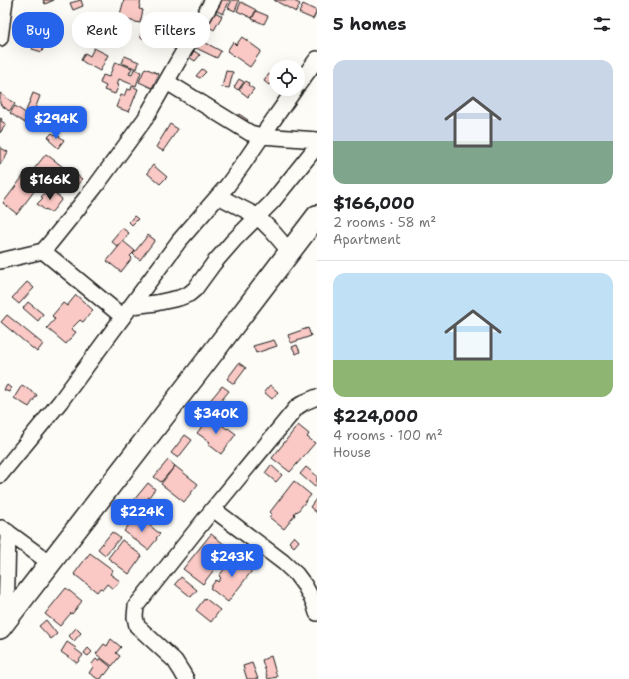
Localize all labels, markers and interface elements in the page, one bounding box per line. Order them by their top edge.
chip: Buy [12,12,64,48]
chip: Rent [72,12,132,48]
chip: Filters [140,12,210,48]
text: 5 homes [333,13,406,35]
icon: filters [591,13,613,35]
map controls [269,60,305,96]
button: locate [269,60,305,96]
icon: home [437,86,509,158]
pin: $294K [28,106,84,140]
text: $294K [34,110,78,127]
pin: $166K [22,167,78,201]
text: $166K [29,171,71,188]
text: $166,000 [333,192,415,214]
text: 2 rooms · 58 m² [333,214,436,231]
text: Apartment [333,231,401,248]
icon: home [437,299,509,371]
pin: $340K [188,401,244,435]
text: $340K [194,405,238,422]
text: $224,000 [333,405,418,427]
text: 4 rooms · 100 m² [333,427,443,444]
text: House [333,444,371,461]
pin: $224K [114,499,170,533]
text: $224K [120,503,164,520]
pin: $243K [204,544,260,578]
text: $243K [210,548,254,565]

